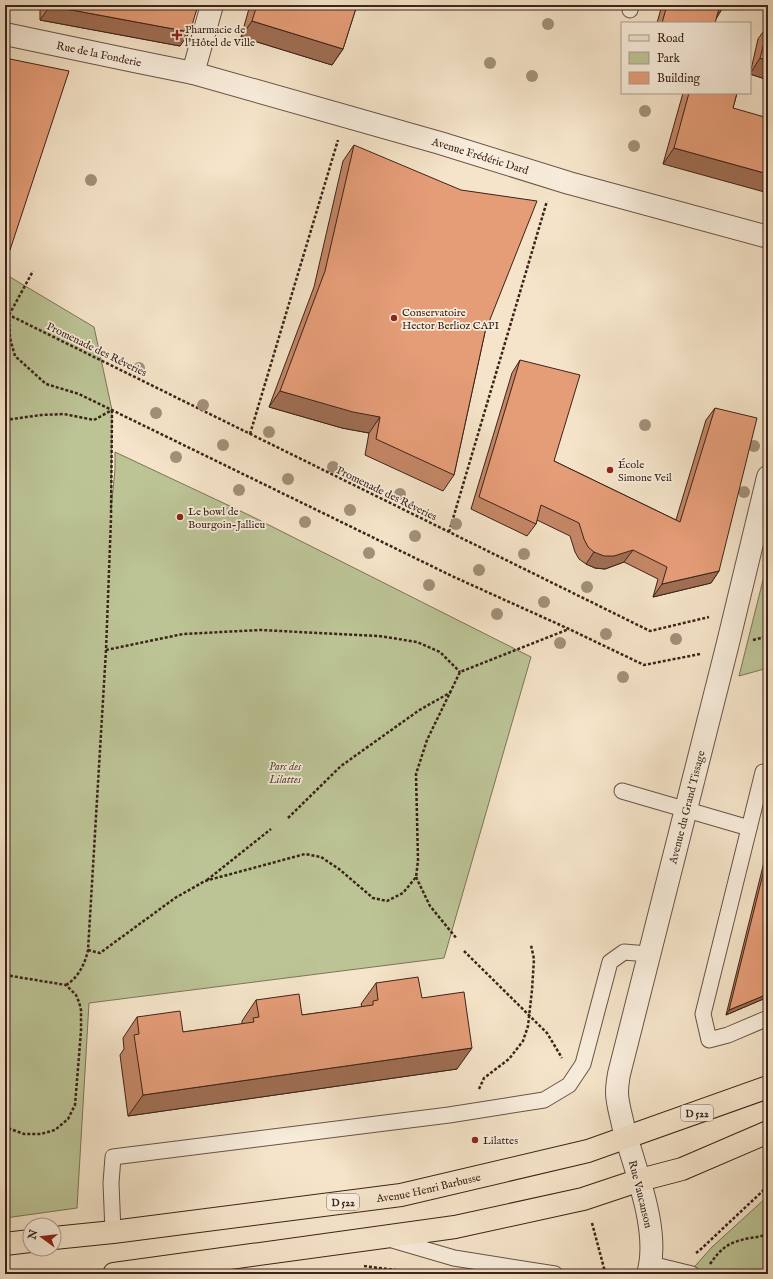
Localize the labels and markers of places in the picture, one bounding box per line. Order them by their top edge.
place label: Pharmacie de l'Hôtel de Ville [185,23,255,50]
marker: Pharmacie de l'Hôtel de Ville [172,30,182,40]
place label: Conservatoire Hector Berlioz CAPI [402,306,499,333]
marker: Conservatoire Hector Berlioz CAPI [389,313,399,323]
place label: École Simone Veil [618,458,672,485]
marker: École Simone Veil [605,465,615,475]
place label: Le bowl de Bourgoin-Jallieu [188,505,266,532]
marker: Le bowl de Bourgoin-Jallieu [175,512,185,522]
place label: Lilattes [483,1134,518,1148]
marker: Lilattes [470,1135,480,1145]

